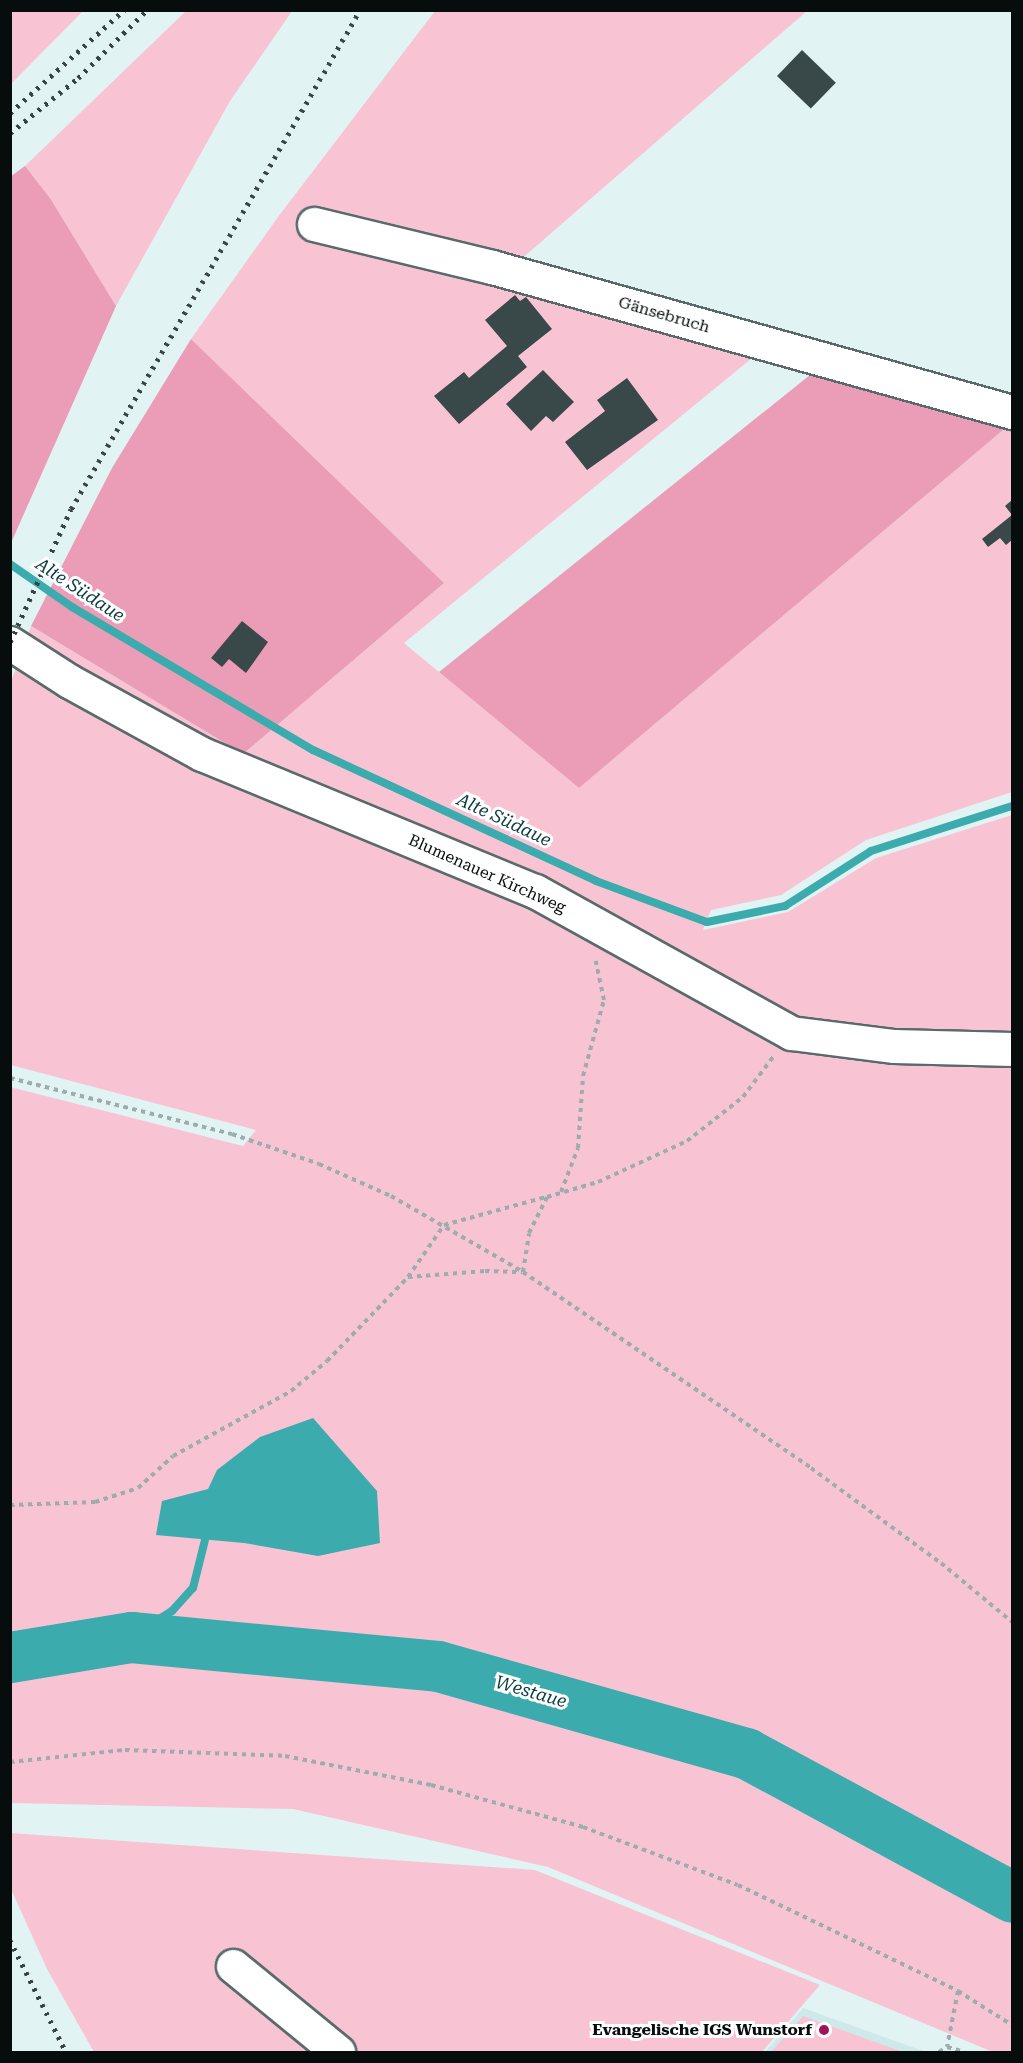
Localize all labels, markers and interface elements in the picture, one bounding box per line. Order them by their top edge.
street label: Gänsebruch [616,293,712,337]
water label: Alte Südaue [32,553,128,627]
water label: Alte Südaue [454,789,554,851]
street label: Blumenauer Kirchweg [405,831,569,917]
water label: Westaue [493,1672,569,1712]
place label: Evangelische IGS Wunstorf [592,2020,812,2040]
marker: Evangelische IGS Wunstorf [817,2023,831,2037]

